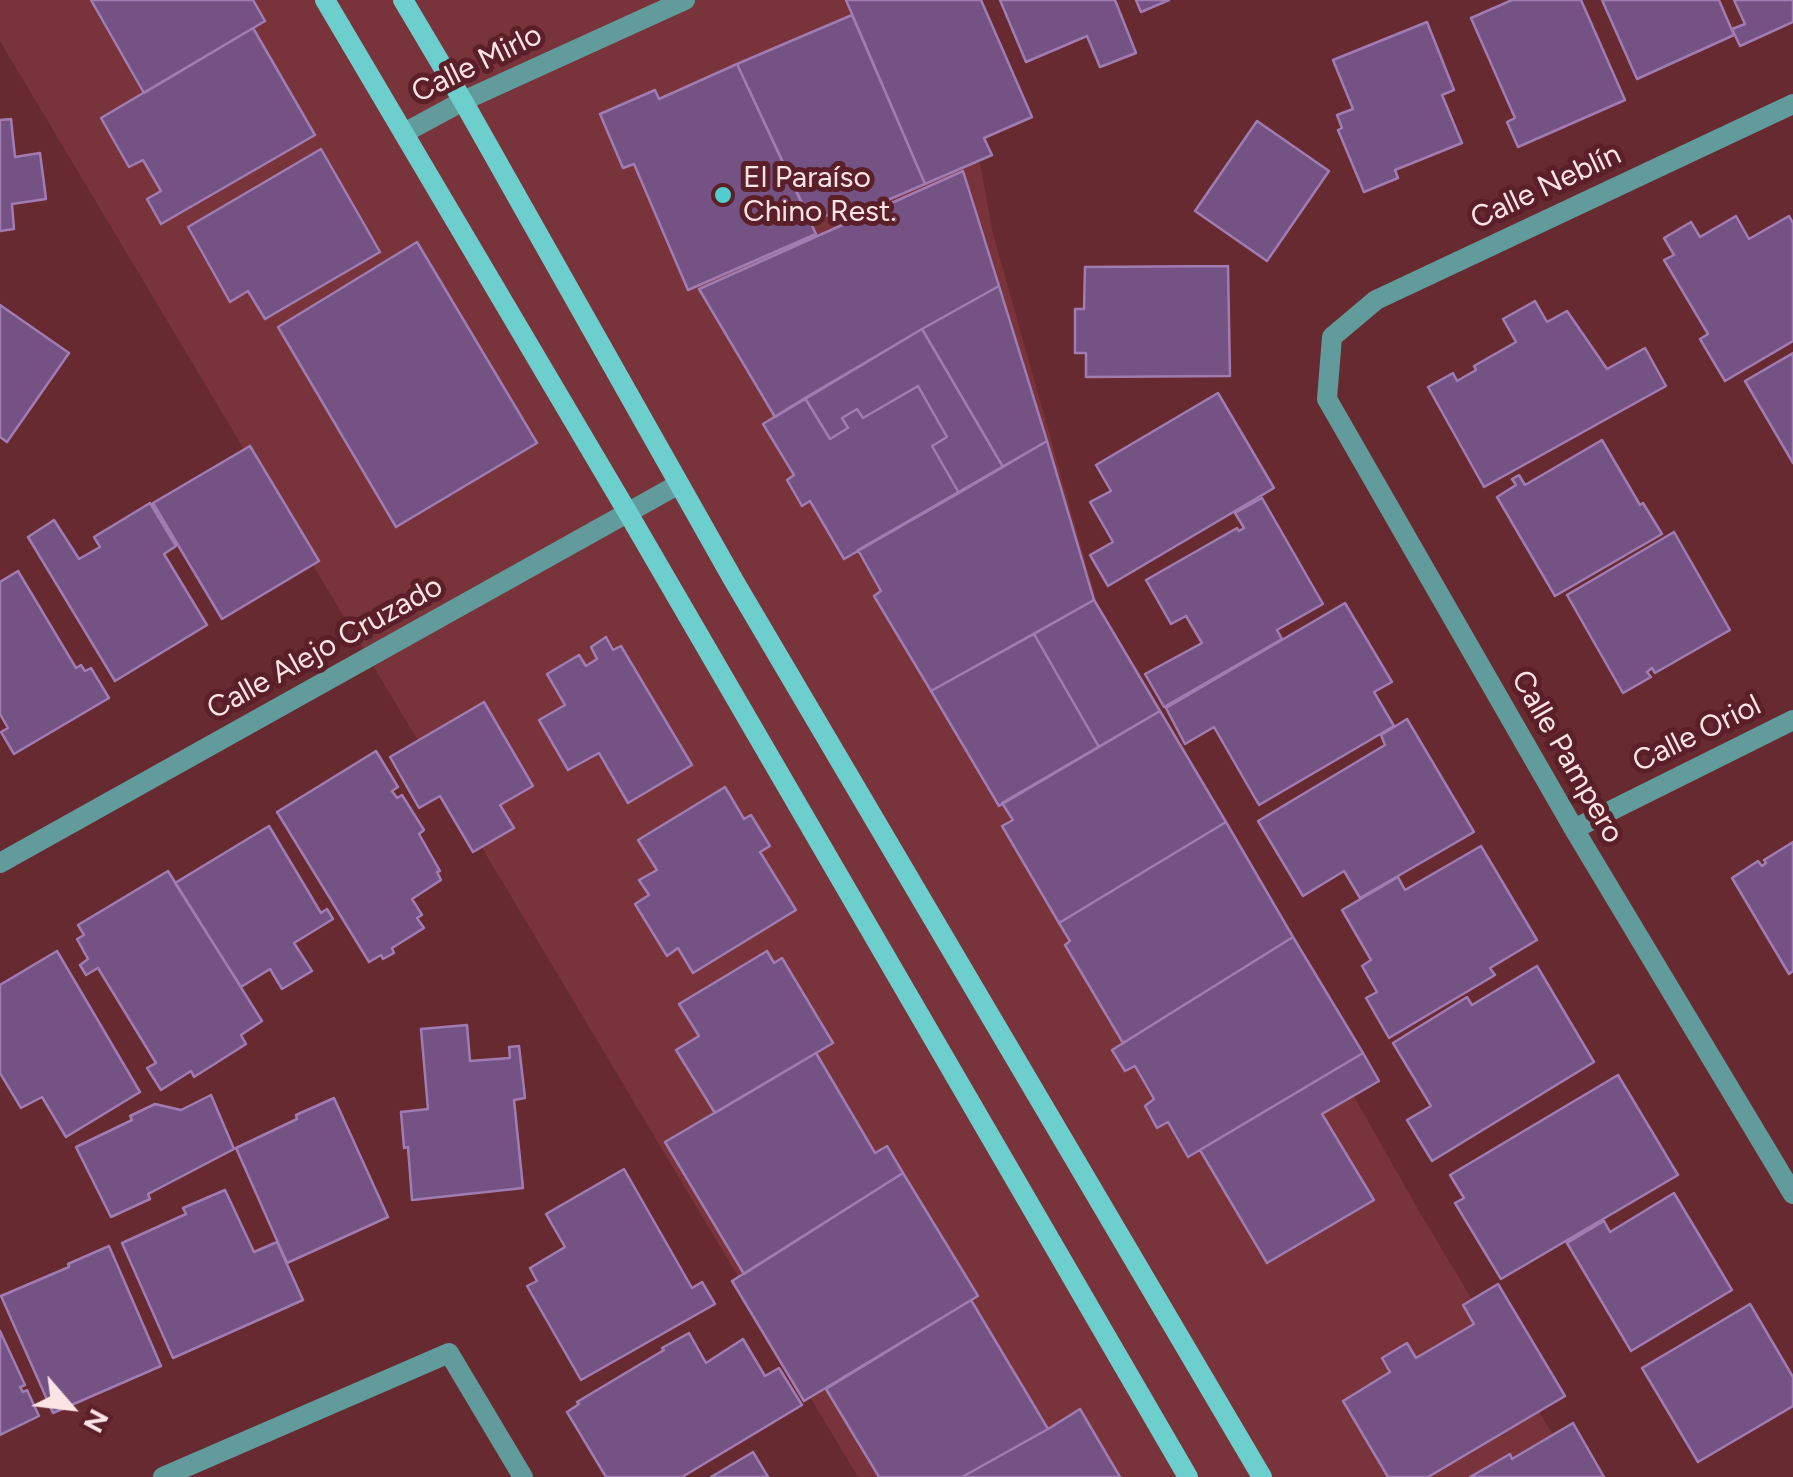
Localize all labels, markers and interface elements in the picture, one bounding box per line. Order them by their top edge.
street label: Calle Mirlo [406,17,548,111]
street label: Calle Neblín [1465,137,1627,237]
place label: El Paraíso Chino Rest. [743,160,897,230]
marker: El Paraíso Chino Rest. [712,184,734,206]
street label: Calle Alejo Cruzado [201,568,449,728]
street label: Calle Pampero [1503,664,1631,850]
street label: Calle Oriol [1627,688,1767,780]
north arrow [20,1357,120,1457]
text: N [76,1404,117,1439]

